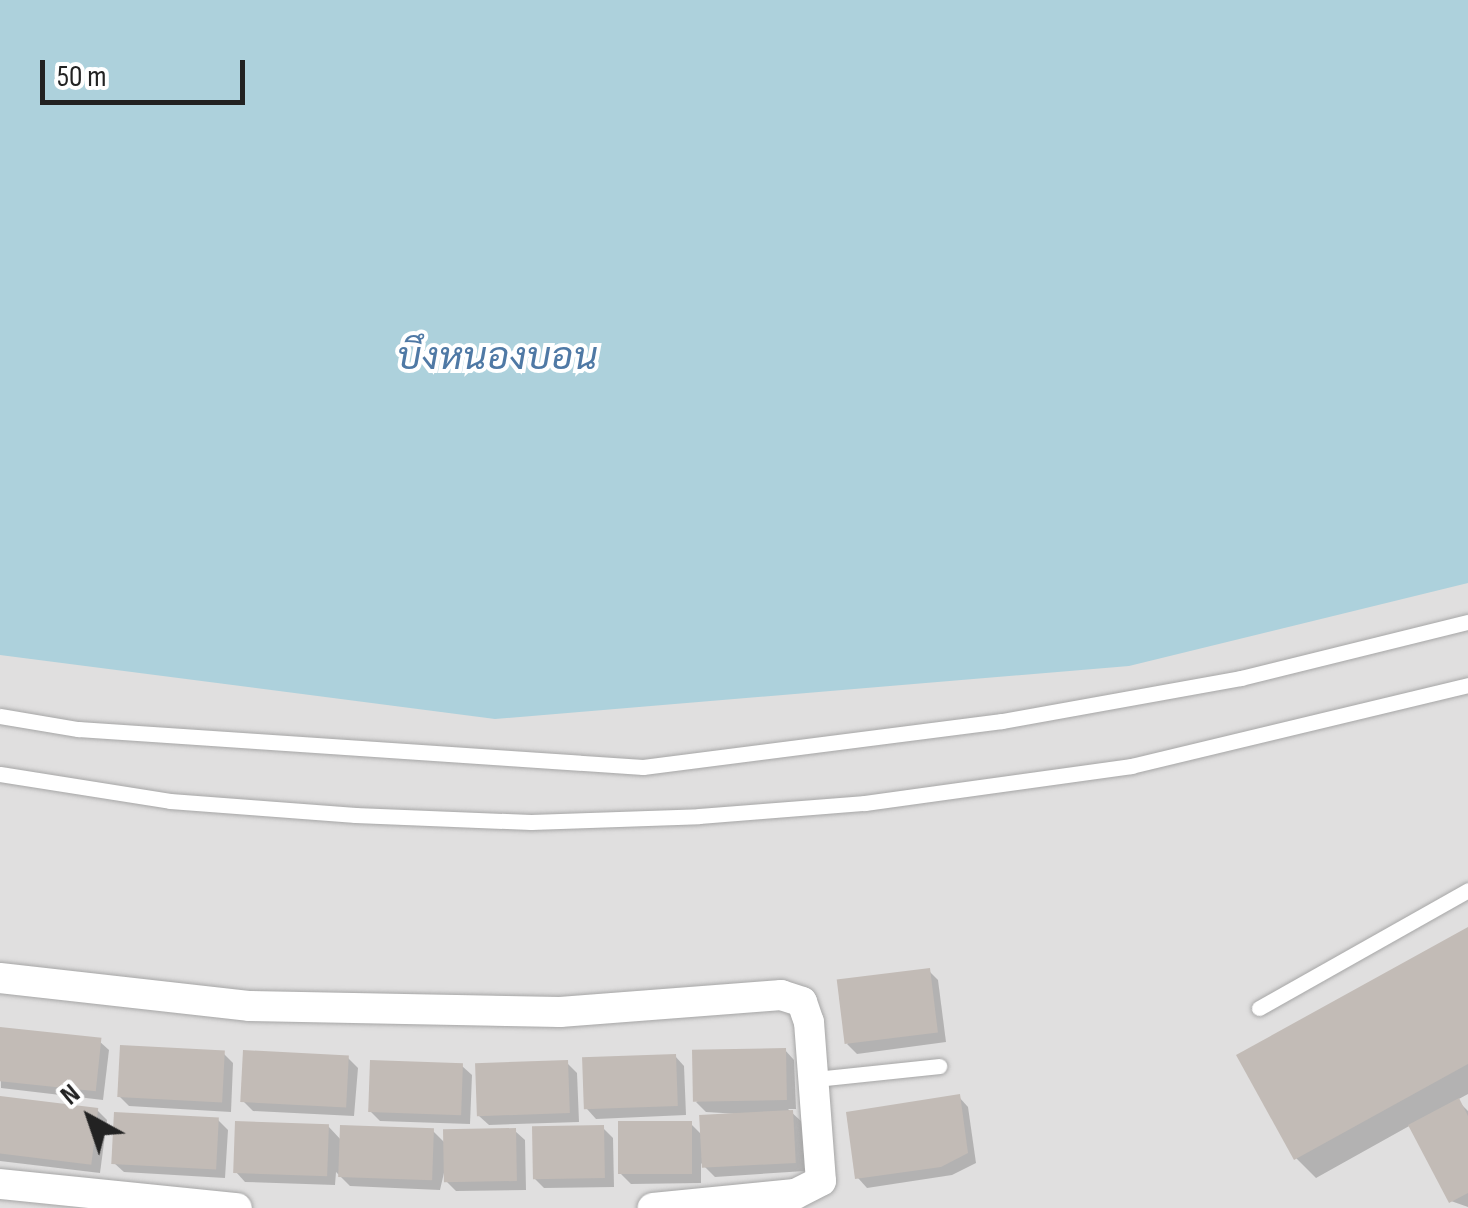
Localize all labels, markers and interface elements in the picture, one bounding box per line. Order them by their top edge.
scale bar [45,40,250,102]
text: 50 m [57,59,106,95]
water label: บึงหนองบอน [397,335,597,381]
north arrow [40,1068,140,1168]
text: N [54,1077,87,1112]

